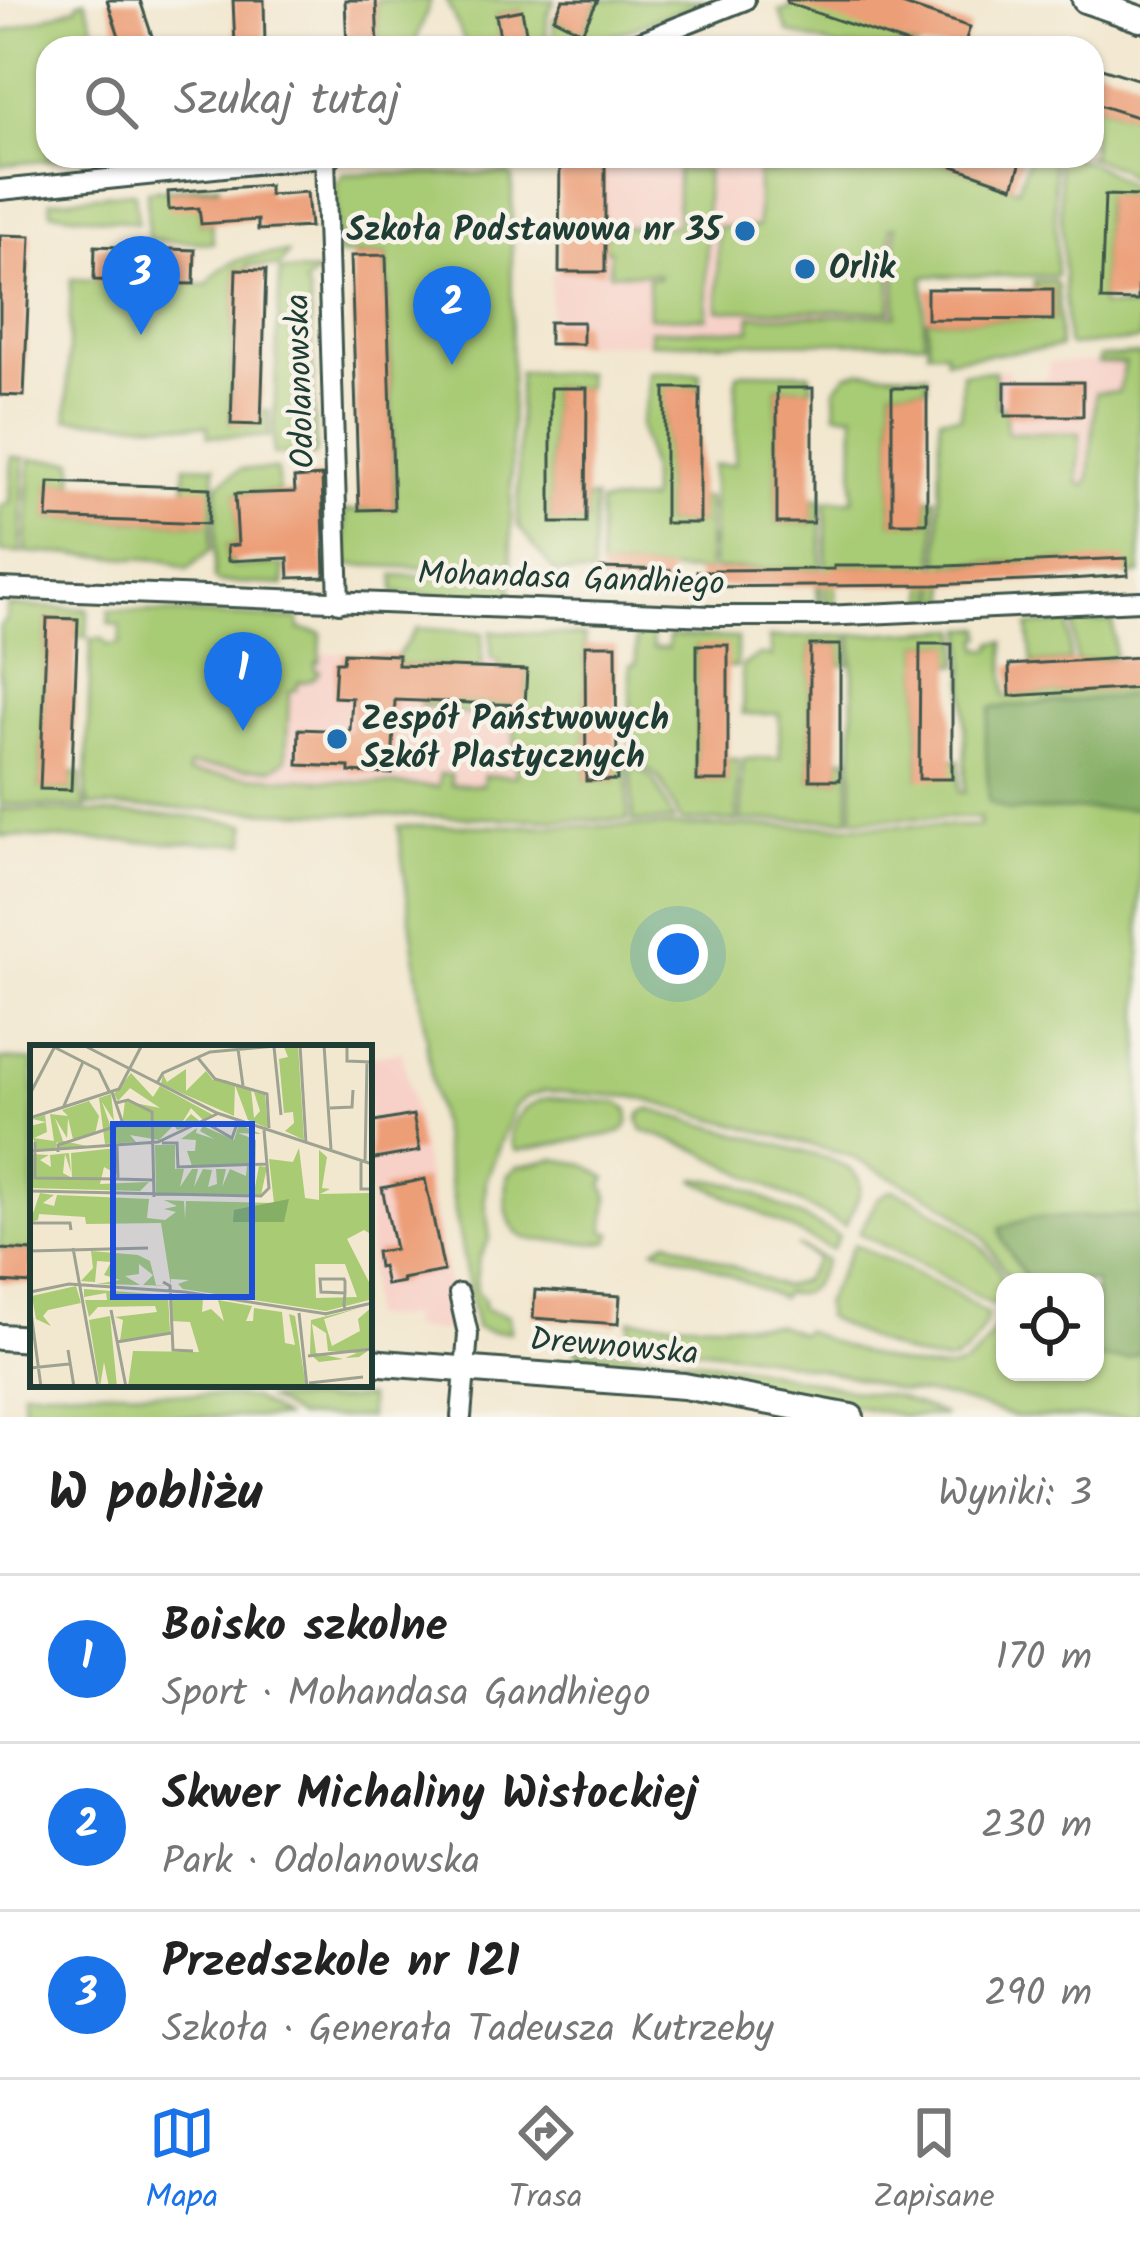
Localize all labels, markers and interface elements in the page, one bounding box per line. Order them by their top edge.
search box [36,36,1104,168]
text: Szukaj tutaj [174,66,400,138]
icon: search [78,69,144,135]
place label: Szkoła Podstawowa nr 35 [346,205,724,258]
marker: Szkoła Podstawowa nr 35 [732,218,758,244]
pin: 3 [102,236,180,335]
place label: Orlik [829,243,897,296]
marker: Orlik [792,256,818,282]
pin: 2 [413,266,491,365]
street label: Odolanowska [272,293,332,469]
street label: Mohandasa Gandhiego [417,548,725,612]
pin: 1 [204,632,282,731]
place label: Zespół Państwowych Szkół Plastycznych [361,694,669,785]
marker: Zespół Państwowych Szkół Plastycznych [324,726,350,752]
your location [648,924,708,984]
inset map [30,1045,372,1387]
map controls [996,1273,1104,1381]
button: locate [996,1273,1104,1381]
street label: Drewnowska [527,1314,701,1382]
text: W pobliżu [48,1455,262,1536]
text: Wyniki: 3 [938,1464,1092,1526]
text: Boisko szkolne [162,1592,448,1664]
text: 1 [81,1628,93,1690]
text: 170 m [996,1628,1092,1690]
text: Sport · Mohandasa Gandhiego [162,1664,651,1726]
text: Skwer Michaliny Wisłockiej [162,1760,697,1832]
text: 2 [76,1796,98,1858]
text: 230 m [981,1796,1092,1858]
text: Park · Odolanowska [162,1832,480,1894]
text: Przedszkole nr 121 [162,1928,519,2000]
text: 3 [76,1964,98,2026]
text: 290 m [984,1964,1092,2026]
text: Szkoła · Generała Tadeusza Kutrzeby [162,2000,774,2062]
tab: Mapa [145,2100,218,2225]
tab: Trasa [509,2100,582,2225]
tab: Zapisane [873,2100,995,2225]

